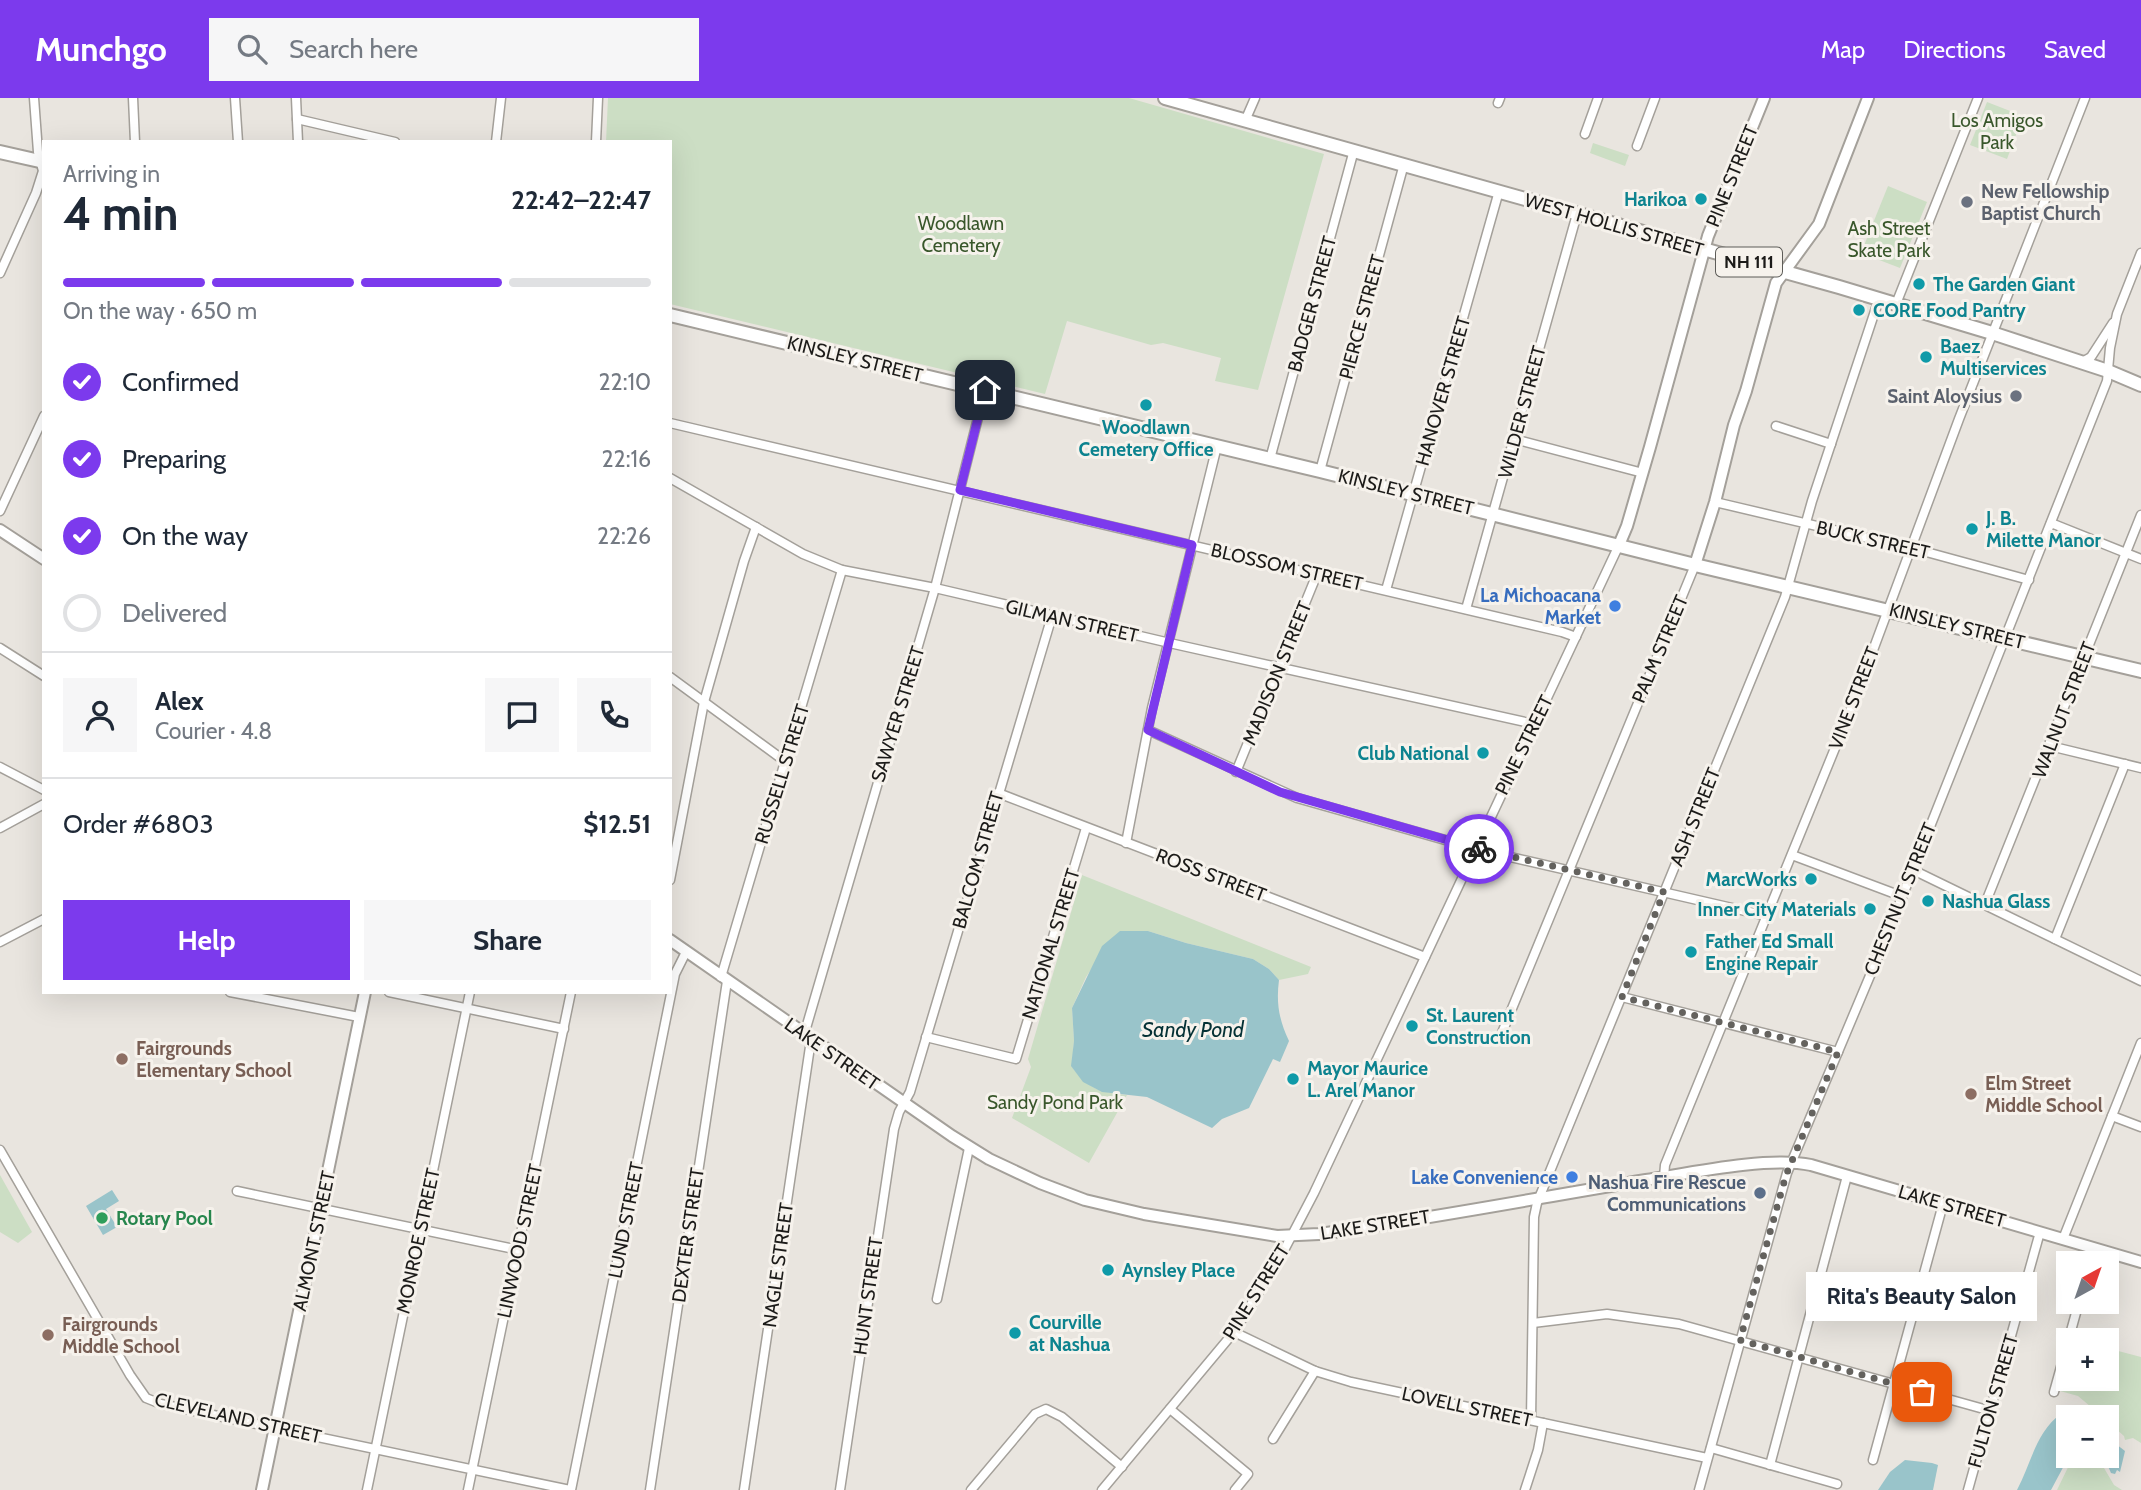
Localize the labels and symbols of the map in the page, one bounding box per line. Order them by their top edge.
park label: Los Amigos Park [1951,109,2043,154]
street label: PINE STREET [1701,122,1763,230]
place label: New Fellowship Baptist Church [1981,180,2110,225]
street label: WEST HOLLIS STREET [1522,188,1706,262]
place label: Harikoa [1624,188,1688,211]
marker: Harikoa [1693,191,1709,207]
marker: New Fellowship Baptist Church [1959,194,1975,210]
park label: Woodlawn Cemetery [918,212,1004,257]
park label: Ash Street Skate Park [1848,217,1931,262]
street label: BADGER STREET [1283,234,1341,374]
road number: NH 111 [1716,247,1782,276]
street label: PIERCE STREET [1334,252,1390,382]
place label: The Garden Giant [1933,273,2075,296]
marker: The Garden Giant [1911,276,1927,292]
place label: CORE Food Pantry [1873,299,2027,322]
marker: CORE Food Pantry [1851,302,1867,318]
street label: HANOVER STREET [1411,314,1475,468]
street label: KINSLEY STREET [785,331,925,387]
place label: Baez Multiservices [1940,335,2047,380]
street label: WILDER STREET [1493,343,1551,481]
marker: Baez Multiservices [1918,349,1934,365]
pin [955,360,1015,420]
place label: Saint Aloysius [1887,385,2002,408]
marker: Saint Aloysius [2008,388,2024,404]
marker: Woodlawn Cemetery Office [1138,397,1154,413]
place label: Woodlawn Cemetery Office [1079,416,1214,461]
street label: KINSLEY STREET [1336,464,1476,520]
place label: J. B. Milette Manor [1985,507,2102,552]
street label: BUCK STREET [1814,516,1932,564]
marker: J. B. Milette Manor [1964,521,1980,537]
street label: BLOSSOM STREET [1209,538,1365,596]
place label: La Michoacana Market [1480,584,1602,629]
street label: PALM STREET [1627,592,1693,706]
street label: GILMAN STREET [1003,595,1141,647]
street label: MADISON STREET [1238,598,1316,748]
marker: La Michoacana Market [1607,598,1623,614]
street label: KINSLEY STREET [1887,598,2027,654]
street label: WALNUT STREET [2027,639,2101,781]
street label: SAWYER STREET [866,643,930,785]
street label: VINE STREET [1824,643,1884,753]
street label: PINE STREET [1490,692,1558,798]
street label: RUSSELL STREET [750,701,814,847]
place label: Club National [1357,742,1469,765]
marker: Club National [1475,745,1491,761]
street label: ASH STREET [1665,764,1725,870]
street label: BALCOM STREET [947,789,1009,931]
courier [1444,814,1514,884]
street label: CHESTNUT STREET [1859,819,1941,979]
street label: ROSS STREET [1153,843,1269,907]
street label: NATIONAL STREET [1017,866,1085,1022]
place label: MarcWorks [1705,868,1797,891]
marker: MarcWorks [1803,871,1819,887]
place label: Nashua Glass [1942,890,2050,913]
marker: Nashua Glass [1920,893,1936,909]
place label: Inner City Materials [1697,898,1856,921]
marker: Inner City Materials [1862,901,1878,917]
place label: Father Ed Small Engine Repair [1705,930,1833,975]
marker: Father Ed Small Engine Repair [1683,944,1699,960]
place label: St. Laurent Construction [1426,1004,1531,1049]
street label: LAKE STREET [780,1013,884,1095]
water label: Sandy Pond [1142,1017,1245,1042]
marker: St. Laurent Construction [1404,1018,1420,1034]
place label: Fairgrounds Elementary School [136,1037,292,1082]
marker: Fairgrounds Elementary School [114,1051,130,1067]
place label: Mayor Maurice L. Arel Manor [1307,1057,1428,1102]
marker: Mayor Maurice L. Arel Manor [1285,1071,1301,1087]
place label: Elm Street Middle School [1985,1072,2103,1117]
marker: Elm Street Middle School [1963,1086,1979,1102]
park label: Sandy Pond Park [987,1091,1123,1114]
street label: LUND STREET [603,1160,649,1280]
street label: LINWOOD STREET [492,1162,548,1320]
street label: MONROE STREET [391,1166,445,1316]
street label: DEXTER STREET [667,1166,709,1304]
place label: Lake Convenience [1411,1166,1558,1189]
street label: ALMONT STREET [288,1169,340,1313]
marker: Lake Convenience [1564,1169,1580,1185]
place label: Nashua Fire Rescue Communications [1588,1171,1746,1216]
street label: LAKE STREET [1896,1180,2008,1232]
marker: Nashua Fire Rescue Communications [1752,1185,1768,1201]
street label: NAGLE STREET [758,1201,798,1329]
street label: LAKE STREET [1319,1205,1431,1245]
place label: Rotary Pool [116,1207,213,1230]
marker: Rotary Pool [94,1210,110,1226]
street label: HUNT STREET [848,1236,888,1356]
street label: PINE STREET [1218,1240,1294,1344]
north arrow [2056,1251,2119,1314]
place label: Aynsley Place [1122,1259,1235,1282]
marker: Aynsley Place [1100,1262,1116,1278]
callout: Rita's Beauty Salon [1806,1273,2038,1322]
place label: Courville at Nashua [1029,1311,1111,1356]
place label: Fairgrounds Middle School [62,1313,180,1358]
marker: Courville at Nashua [1007,1325,1023,1341]
marker: Fairgrounds Middle School [40,1327,56,1343]
street label: FULTON STREET [1963,1332,2023,1470]
pin [1892,1362,1952,1422]
street label: LOVELL STREET [1400,1382,1534,1432]
street label: CLEVELAND STREET [152,1388,324,1448]

